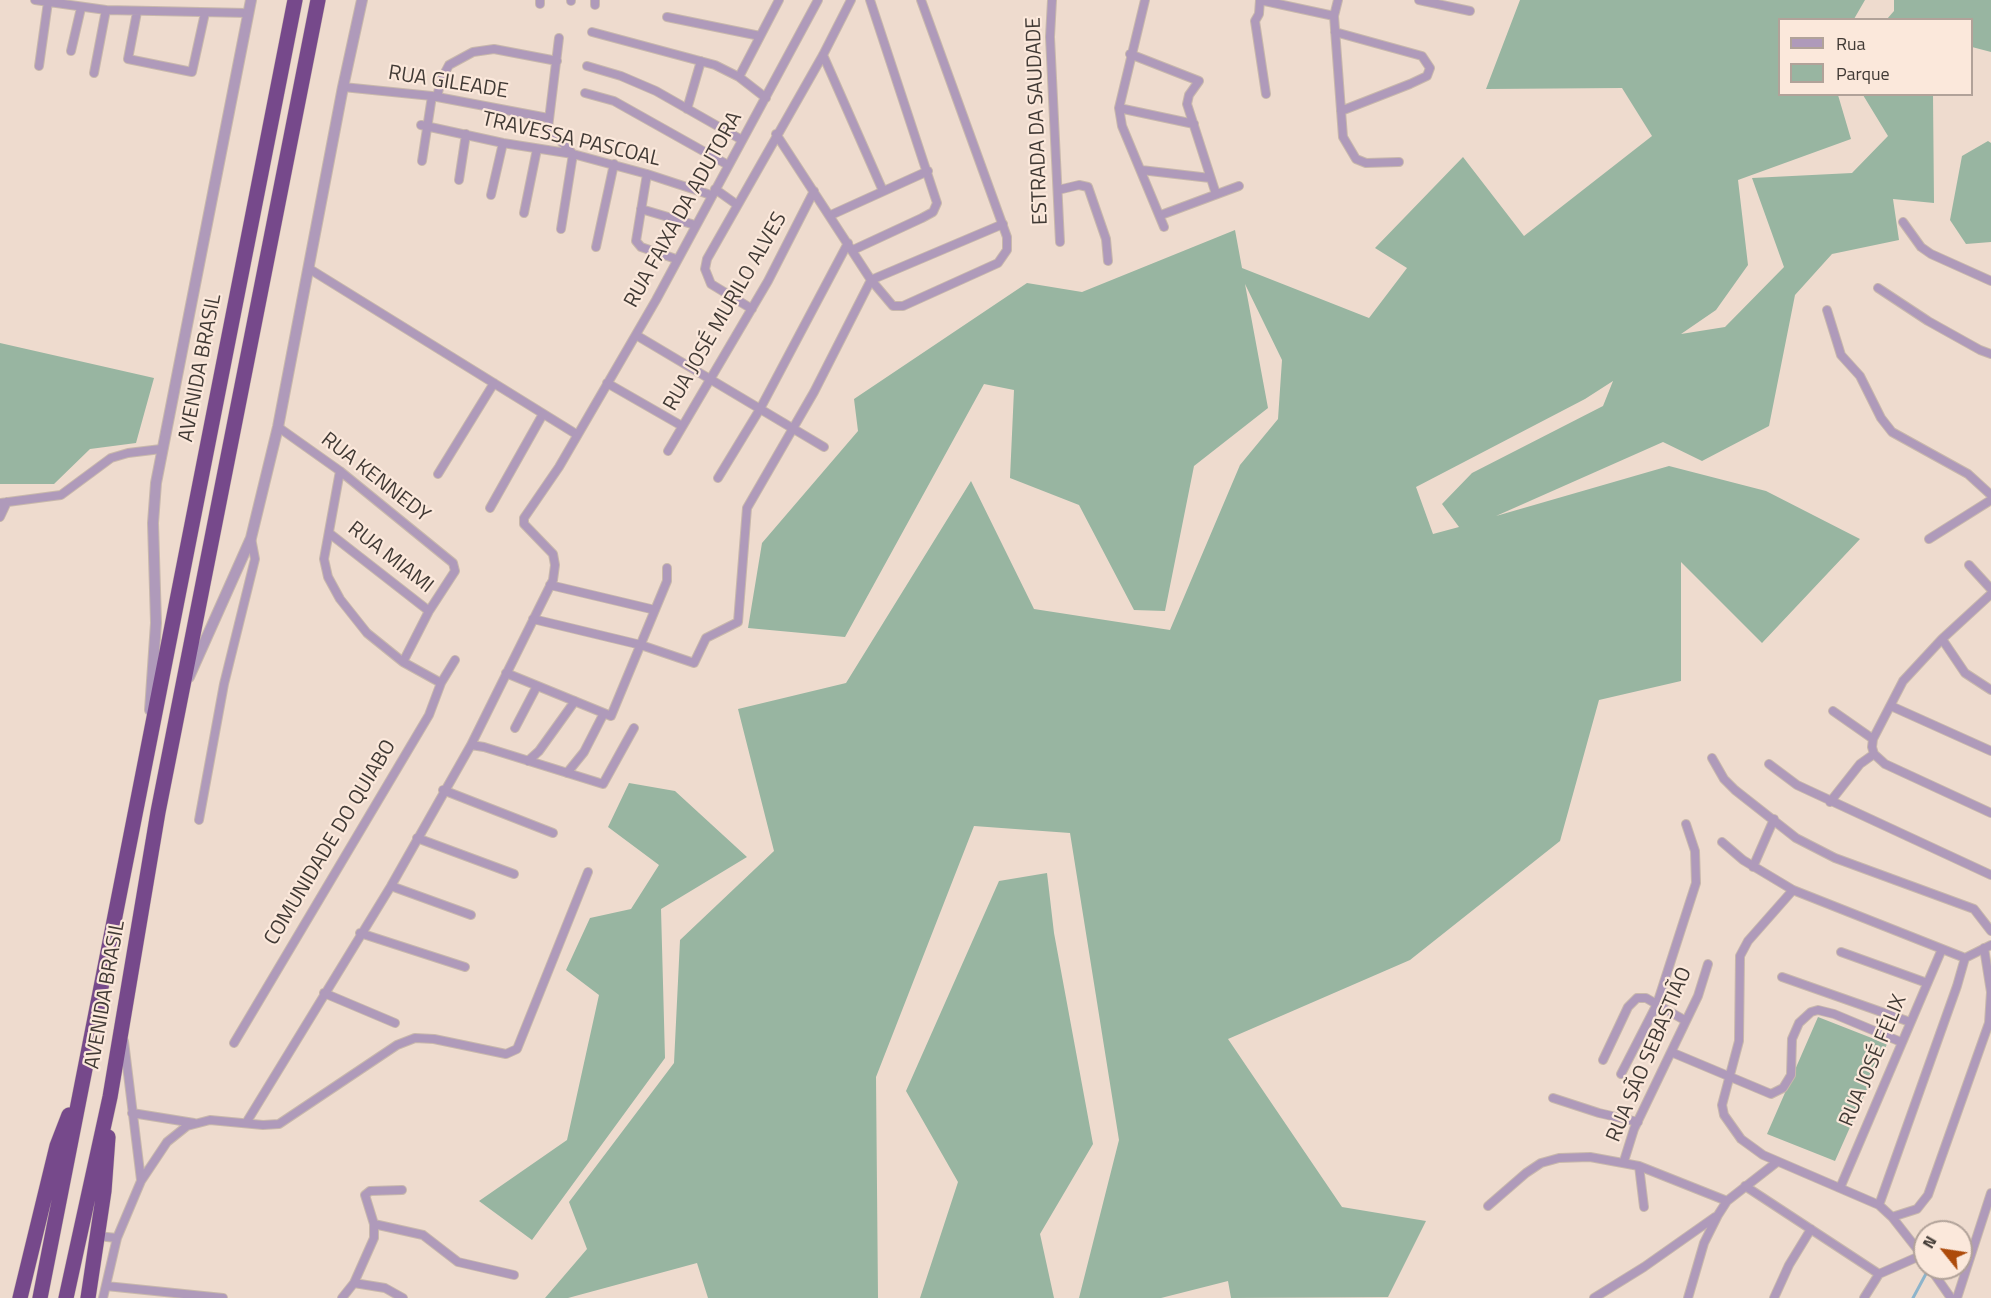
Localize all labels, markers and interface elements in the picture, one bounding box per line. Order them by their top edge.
street label: ESTRADA DA SAUDADE [1022,17,1054,225]
legend [1778,18,1973,96]
text: Rua [1836,30,1866,57]
text: Parque [1836,60,1890,87]
street label: RUA GILEADE [386,61,510,105]
street label: TRAVESSA PASCOAL [479,107,663,173]
street label: RUA FAIXA DA ADUTORA [620,108,748,312]
street label: RUA JOSÉ MURILO ALVES [659,208,793,416]
street label: AVENIDA BRASIL [174,292,228,444]
street label: RUA KENNEDY [316,428,434,528]
street label: RUA MIAMI [342,517,438,599]
street label: COMUNIDADE DO QUIABO [260,736,402,950]
street label: AVENIDA BRASIL [81,919,131,1071]
street label: RUA SÃO SEBASTIÃO [1602,964,1698,1146]
street label: RUA JOSÉ FÉLIX [1835,991,1913,1131]
north arrow [1913,1220,1973,1280]
text: N [1916,1231,1942,1253]

